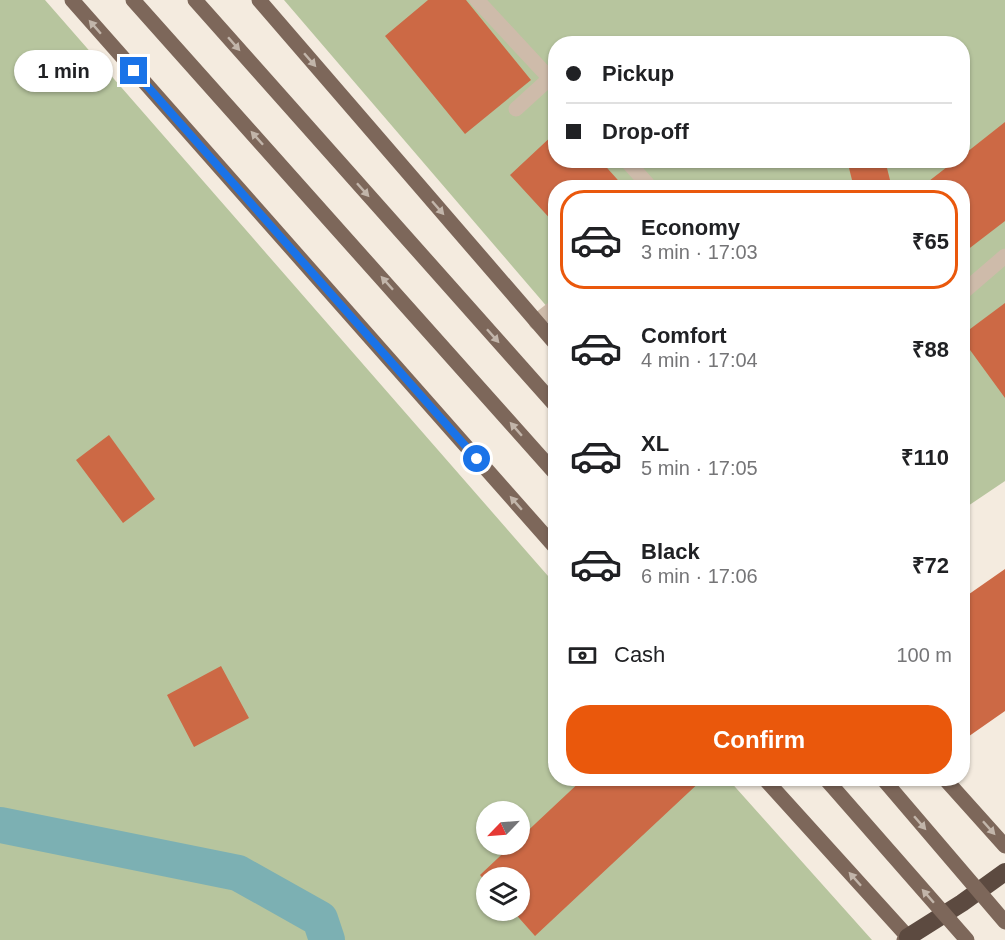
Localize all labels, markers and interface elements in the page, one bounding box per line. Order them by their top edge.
one-way arrow [88,19,102,34]
one-way arrow [227,36,240,51]
callout: 1 min [14,50,113,92]
one-way arrow [304,52,317,68]
route end [120,57,147,84]
text: 1 min [37,60,90,82]
text: Pickup [602,61,674,86]
text: Drop-off [602,119,689,144]
one-way arrow [251,131,264,146]
one-way arrow [356,182,369,197]
one-way arrow [431,200,444,215]
icon: car [569,213,623,267]
text: Economy [641,215,740,240]
text: ₹65 [912,229,949,254]
text: 3 min · 17:03 [641,241,758,263]
one-way arrow [381,276,394,291]
icon: car [569,321,623,375]
text: Comfort [641,323,727,348]
one-way arrow [486,328,500,343]
text: ₹88 [912,337,949,362]
text: 4 min · 17:04 [641,349,758,371]
one-way arrow [510,422,523,437]
icon: car [569,429,623,483]
text: XL [641,431,669,456]
route start [463,445,490,472]
text: ₹110 [901,445,949,470]
text: 5 min · 17:05 [641,457,758,479]
one-way arrow [510,496,523,511]
icon: car [569,537,623,591]
text: Black [641,539,700,564]
text: ₹72 [912,553,949,578]
text: 6 min · 17:06 [641,565,758,587]
icon: cash [566,639,599,672]
text: Cash [614,642,665,667]
text: 100 m [896,644,952,666]
button: Confirm [566,705,952,774]
north arrow [476,801,530,855]
map controls [476,801,530,921]
one-way arrow [913,815,926,830]
one-way arrow [982,820,995,835]
button: layers [476,867,530,921]
one-way arrow [848,871,862,886]
one-way arrow [922,889,935,904]

